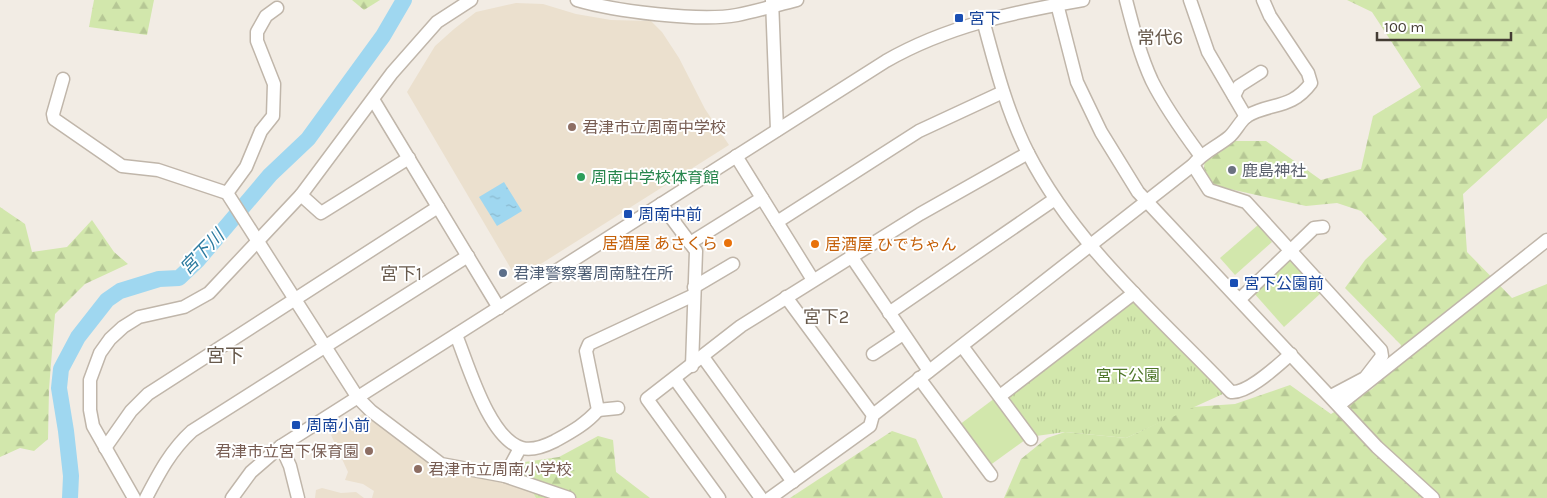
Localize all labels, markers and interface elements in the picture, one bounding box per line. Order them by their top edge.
place label: 宮下 [969,9,1001,28]
scale bar [1377,10,1511,42]
marker: 宮下 [953,12,965,24]
text: 100 m [1384,18,1424,36]
district label: 常代6 [1137,27,1183,49]
place label: 君津市立周南中学校 [582,118,726,137]
marker: 君津市立周南中学校 [566,121,578,133]
place label: 鹿島神社 [1242,161,1306,180]
marker: 鹿島神社 [1226,164,1238,176]
place label: 周南中学校体育館 [591,168,719,187]
marker: 周南中学校体育館 [575,171,587,183]
place label: 周南中前 [638,205,702,224]
marker: 周南中前 [622,208,634,220]
water label: 宮下川 [175,223,230,279]
place label: 居酒屋 あさくら [602,234,718,253]
place label: 居酒屋 ひでちゃん [825,235,957,254]
marker: 居酒屋 あさくら [722,237,734,249]
marker: 居酒屋 ひでちゃん [809,238,821,250]
district label: 宮下1 [380,263,422,285]
place label: 君津警察署周南駐在所 [513,264,673,283]
marker: 君津警察署周南駐在所 [497,267,509,279]
place label: 宮下公園前 [1244,274,1324,293]
marker: 宮下公園前 [1228,277,1240,289]
district label: 宮下2 [803,306,849,328]
district label: 宮下 [206,345,244,367]
park label: 宮下公園 [1096,366,1160,385]
place label: 周南小前 [306,416,370,435]
marker: 周南小前 [290,419,302,431]
place label: 君津市立宮下保育園 [215,442,359,461]
marker: 君津市立宮下保育園 [363,445,375,457]
place label: 君津市立周南小学校 [428,460,572,479]
marker: 君津市立周南小学校 [412,463,424,475]

